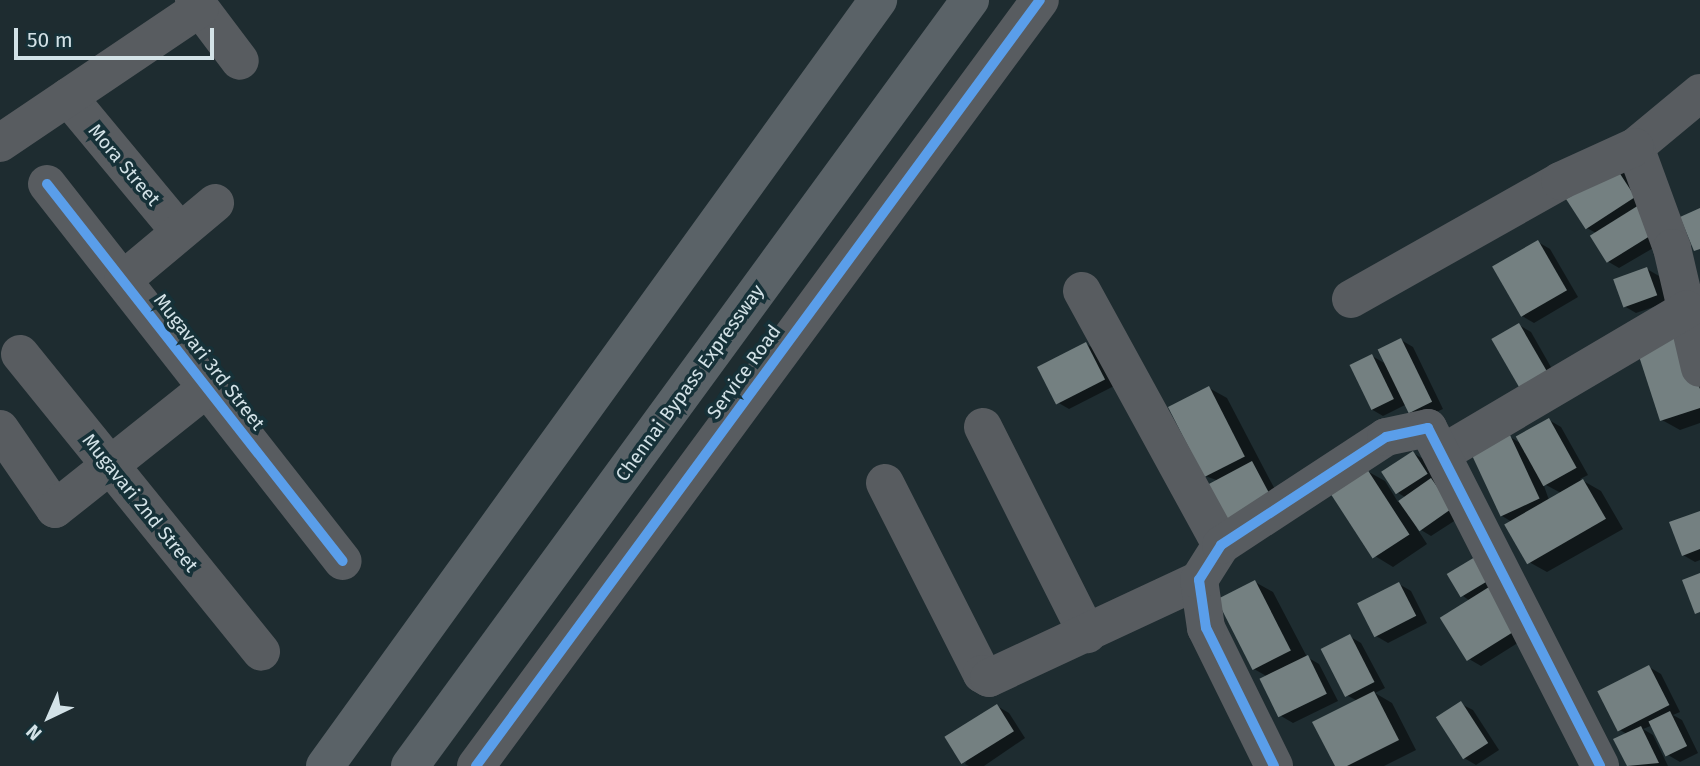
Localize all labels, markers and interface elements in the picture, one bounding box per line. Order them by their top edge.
scale bar [18,14,217,58]
text: 50 m [27,27,73,53]
street label: Mora Street [83,120,165,210]
street label: Chennai Bypass Expressway [611,280,769,486]
street label: Mugavari 3rd Street [149,289,269,435]
street label: Service Road [702,321,786,423]
street label: Mugavari 2nd Street [77,429,203,577]
north arrow [14,682,84,752]
text: N [22,720,47,745]

